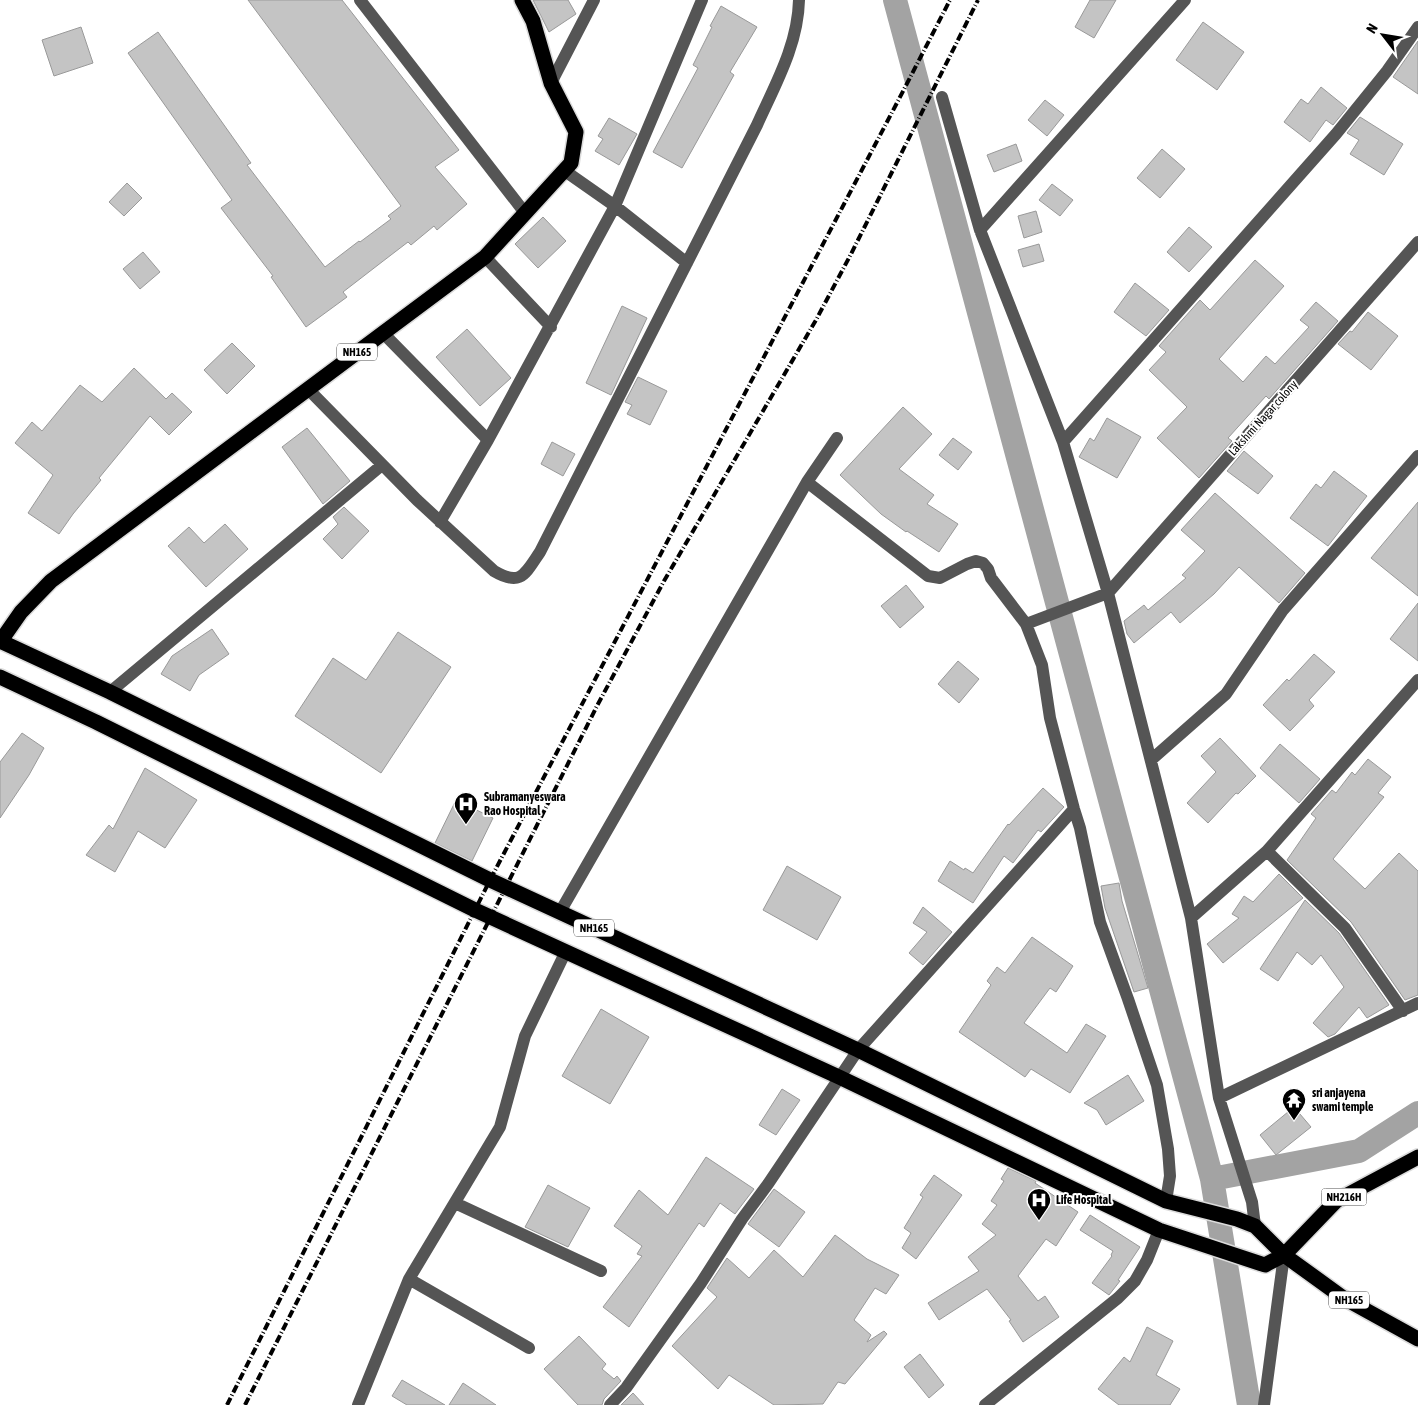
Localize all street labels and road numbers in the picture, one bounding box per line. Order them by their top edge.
road number: NH165 [337,344,377,361]
street label: Lakshmi Nagar colony [1226,377,1301,459]
road number: NH165 [574,920,614,936]
road number: NH216H [1322,1188,1366,1206]
road number: NH165 [1329,1292,1369,1308]

